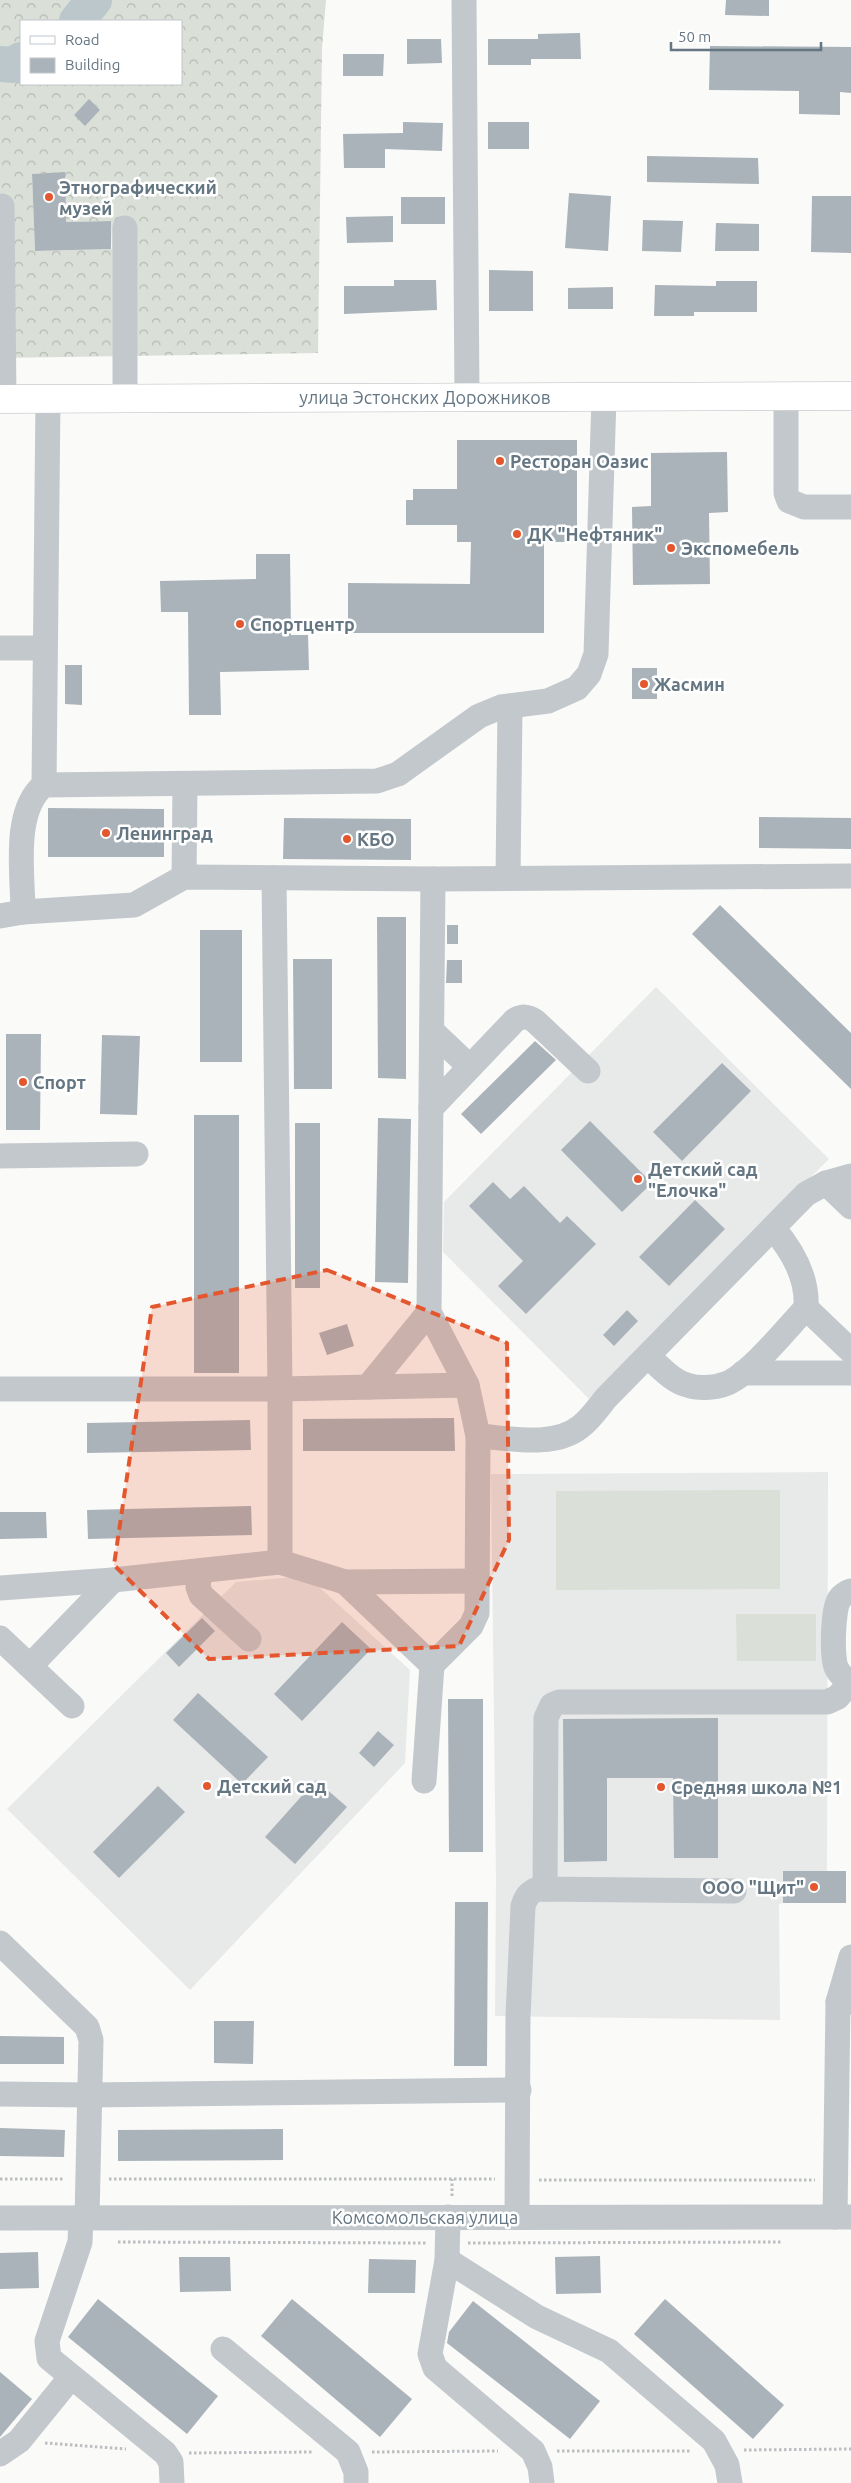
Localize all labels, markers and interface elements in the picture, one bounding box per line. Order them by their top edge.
legend [20,20,182,85]
scale bar [671,20,821,52]
text: 50 m [678,28,711,45]
text: Road [65,31,100,48]
text: Building [65,56,120,73]
place label: Этнографический музей [59,177,217,218]
marker: Этнографический музей [43,191,55,203]
street label: улица Эстонских Дорожников [299,387,551,407]
place label: Ресторан Оазис [510,451,649,471]
marker: Ресторан Оазис [494,455,506,467]
place label: ДК "Нефтяник" [527,524,662,544]
marker: ДК "Нефтяник" [511,528,523,540]
place label: Экспомебель [681,538,799,558]
marker: Экспомебель [665,542,677,554]
place label: Спортцентр [250,614,355,634]
marker: Спортцентр [234,618,246,630]
place label: Жасмин [654,674,725,694]
marker: Жасмин [638,678,650,690]
place label: Ленинград [116,823,213,843]
marker: Ленинград [100,827,112,839]
place label: КБО [357,829,395,849]
marker: КБО [341,833,353,845]
place label: Спорт [33,1072,86,1092]
marker: Спорт [17,1076,29,1088]
place label: Детский сад "Елочка" [648,1159,758,1200]
marker: Детский сад "Елочка" [632,1173,644,1185]
place label: Детский сад [217,1776,327,1796]
place label: Средняя школа №1 [671,1777,842,1797]
marker: Детский сад [201,1780,213,1792]
marker: Средняя школа №1 [655,1781,667,1793]
place label: ООО "Щит" [702,1877,804,1897]
marker: ООО "Щит" [808,1881,820,1893]
street label: Комсомольская улица [332,2207,518,2227]

